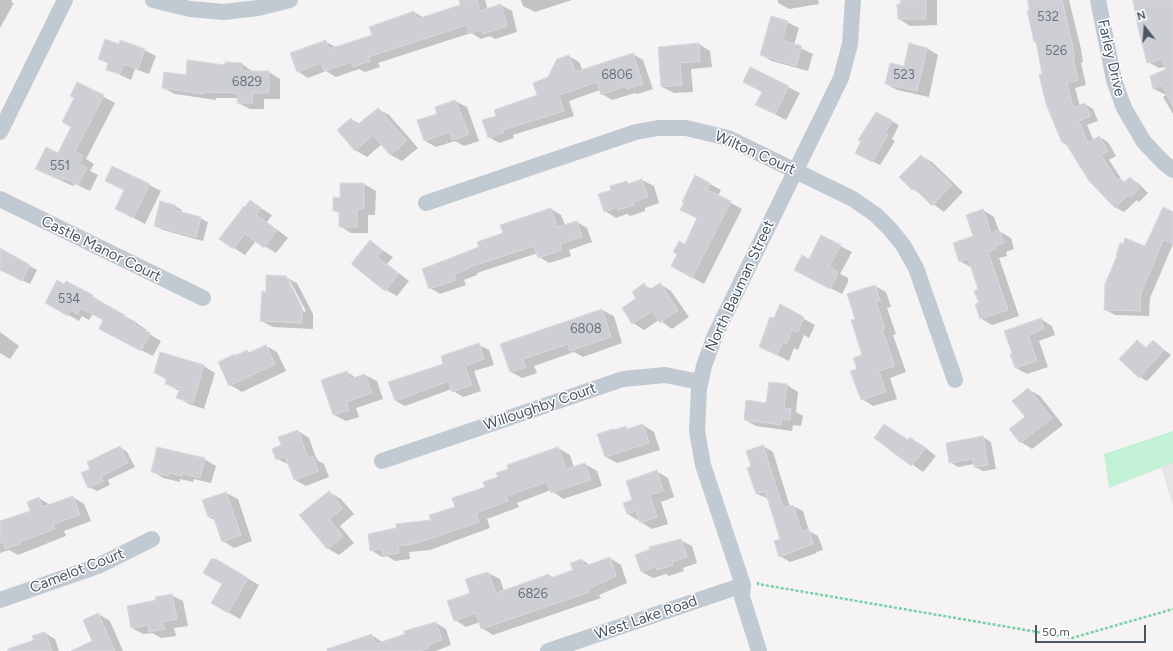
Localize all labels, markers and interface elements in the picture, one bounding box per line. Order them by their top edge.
north arrow [1125,8,1165,48]
house number: 532 [1037,9,1059,25]
text: N [1135,9,1147,24]
street label: Farley Drive [1093,18,1129,98]
house number: 526 [1045,43,1067,59]
house number: 6806 [601,67,633,83]
house number: 523 [893,67,915,83]
house number: 6829 [232,74,262,90]
street label: Wilton Court [712,127,798,179]
house number: 551 [50,158,70,174]
street label: Castle Manor Court [38,212,164,286]
street label: North Bauman Street [702,217,778,355]
house number: 534 [58,291,80,307]
house number: 6808 [570,321,602,337]
street label: Willoughby Court [482,379,598,435]
street label: Camelot Court [27,545,127,597]
house number: 6826 [518,586,548,602]
street label: West Lake Road [592,592,700,644]
scale bar [1037,617,1148,643]
text: 50 m [1042,625,1070,639]

